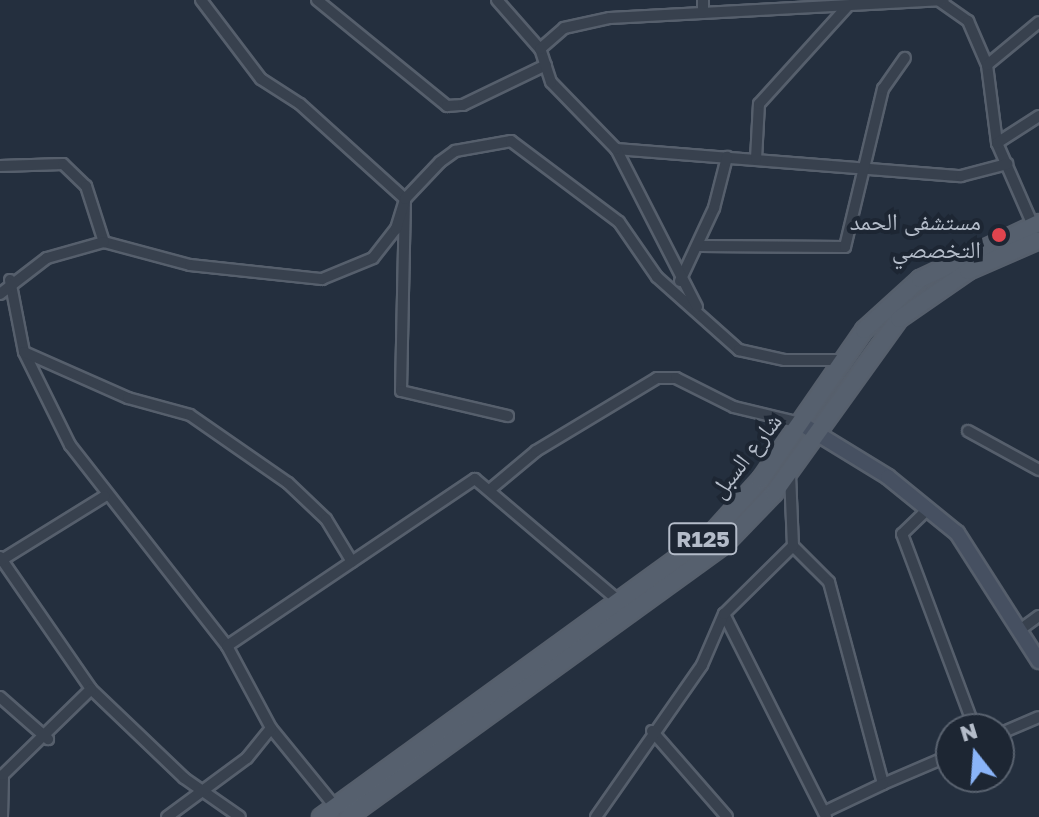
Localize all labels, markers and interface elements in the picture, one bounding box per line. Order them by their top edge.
place label: مستشفى الحمد التخصصي [850,207,981,263]
marker: مستشفى الحمد التخصصي [988,224,1010,246]
street label: شارع السبل [703,407,787,503]
road number: R125 [667,521,739,557]
north arrow [935,713,1015,793]
text: N [956,716,980,747]

